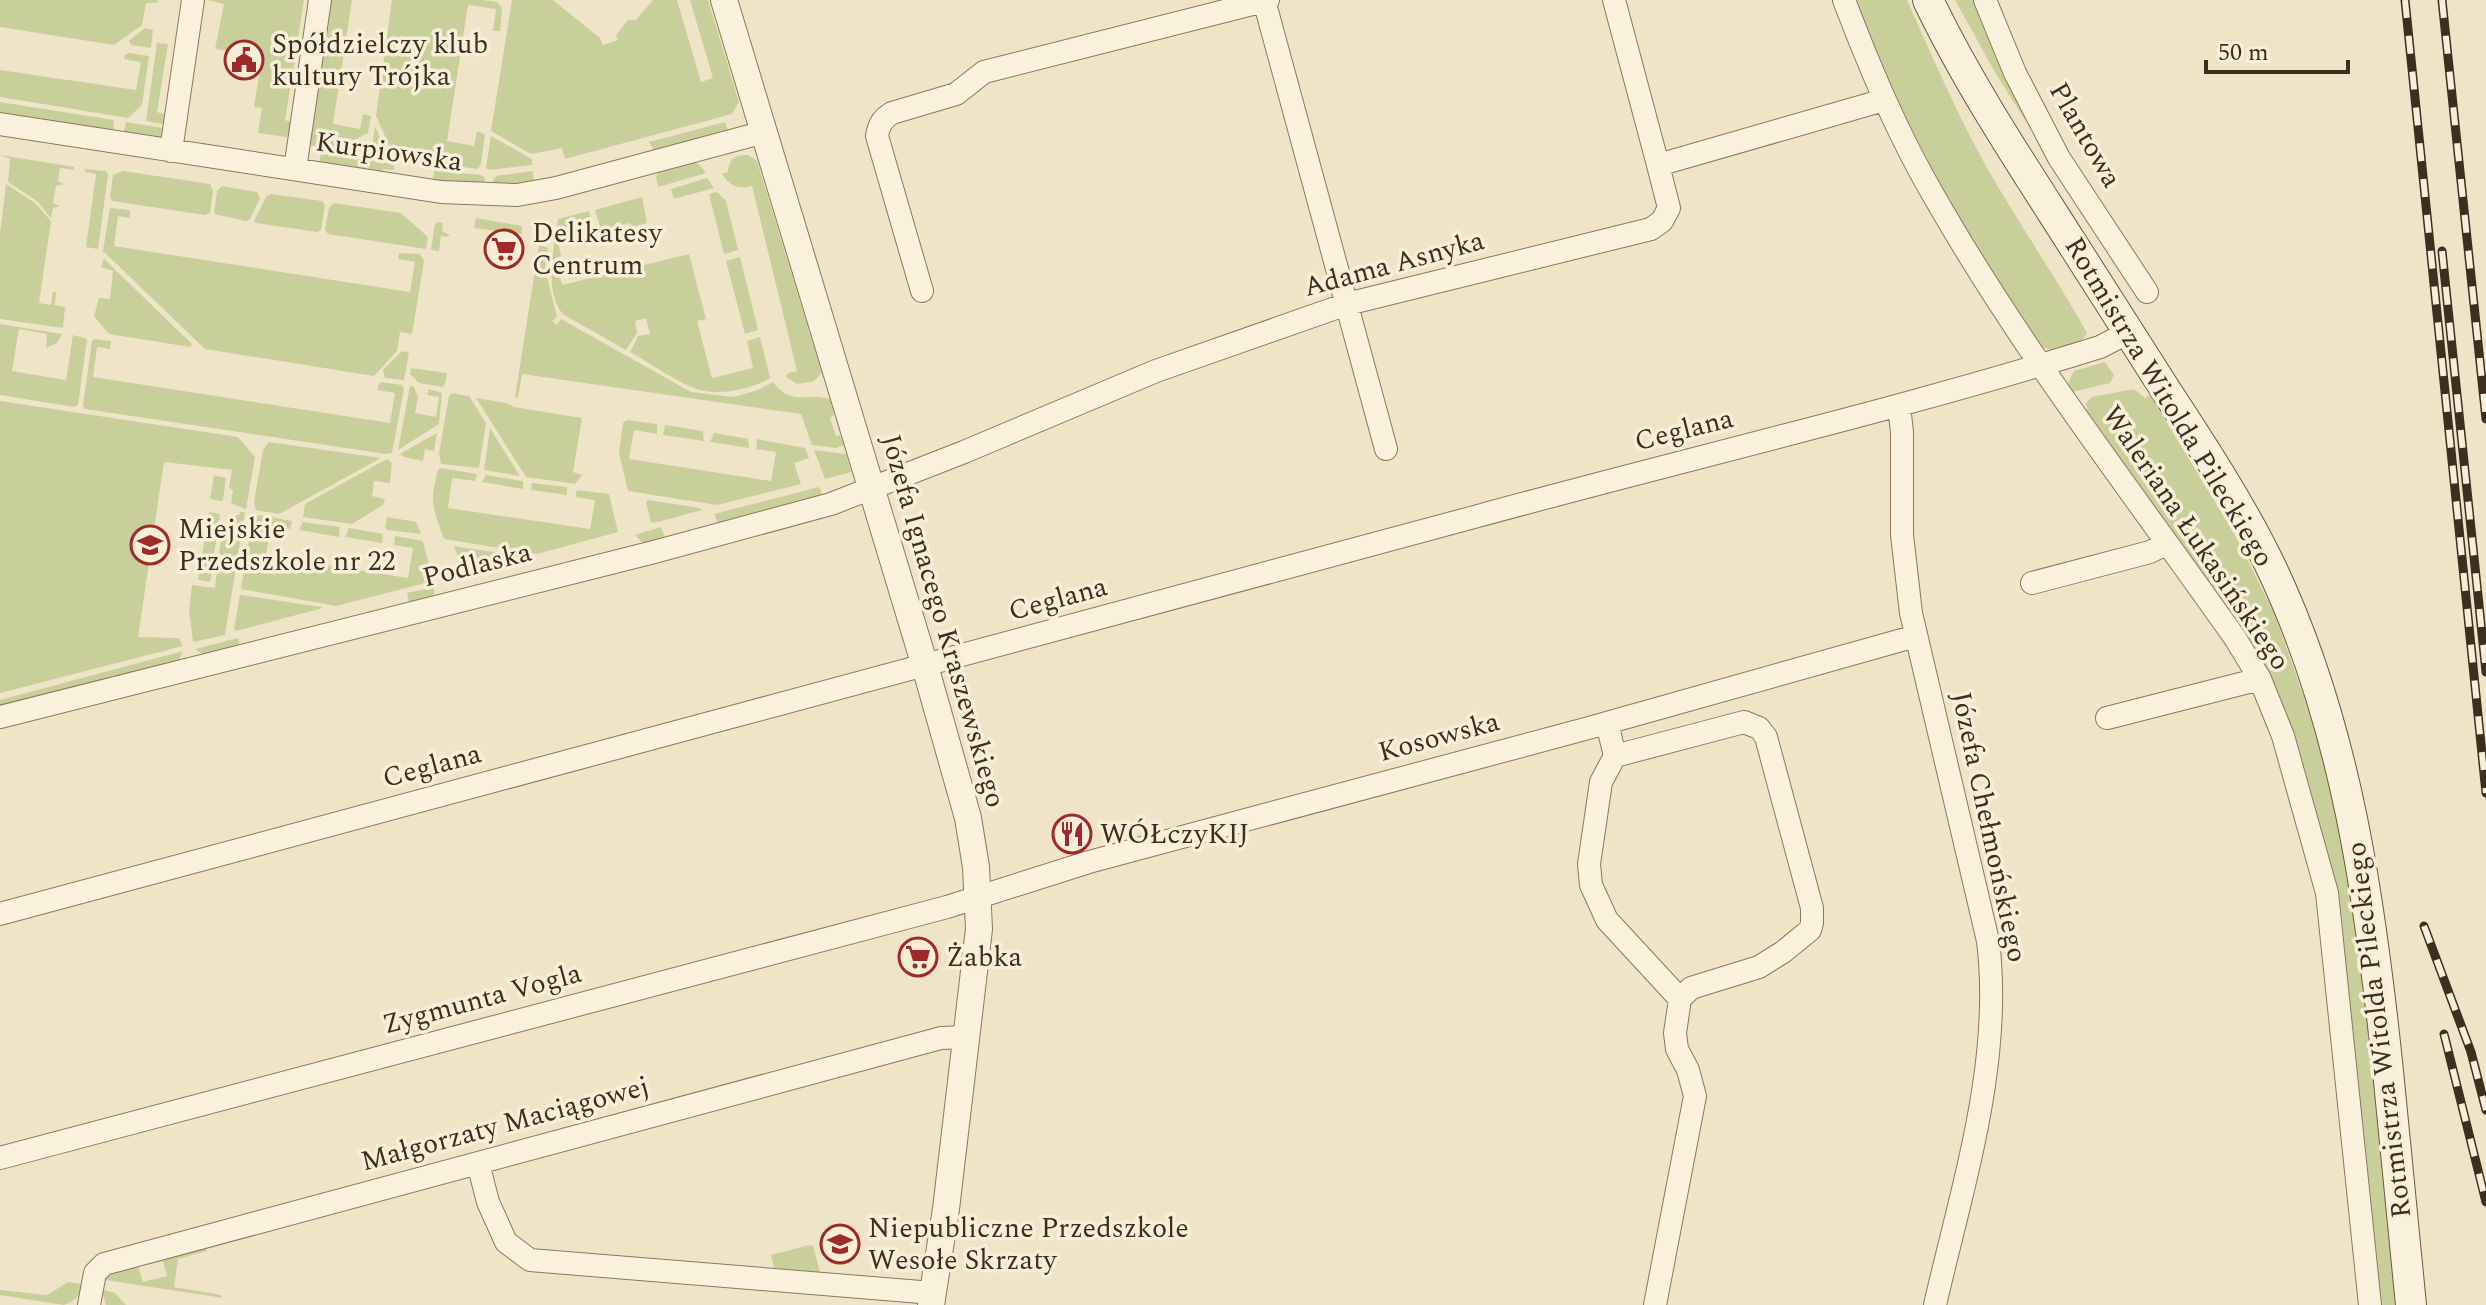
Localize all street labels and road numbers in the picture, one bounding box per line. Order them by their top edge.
street label: Plantowa [2037,74,2133,196]
street label: Kurpiowska [313,120,466,184]
street label: Adama Asnyka [1299,219,1489,309]
street label: Rotmistrza Witolda Pileckiego [2053,229,2285,575]
street label: Ceglana [1630,397,1738,463]
street label: Waleriana Łukasińskiego [2091,397,2301,679]
street label: Józefa Ignacego Kraszewskiego [869,429,1017,813]
street label: Podlaska [418,531,536,599]
street label: Ceglana [1004,565,1112,633]
street label: Józefa Chełmońskiego [1939,688,2039,966]
street label: Kosowska [1374,700,1505,774]
street label: Ceglana [378,732,486,800]
street label: Rotmistrza Witolda Pileckiego [2335,839,2423,1221]
street label: Zygmunta Vogla [378,952,587,1046]
street label: Małgorzaty Maciągowej [356,1065,654,1183]

